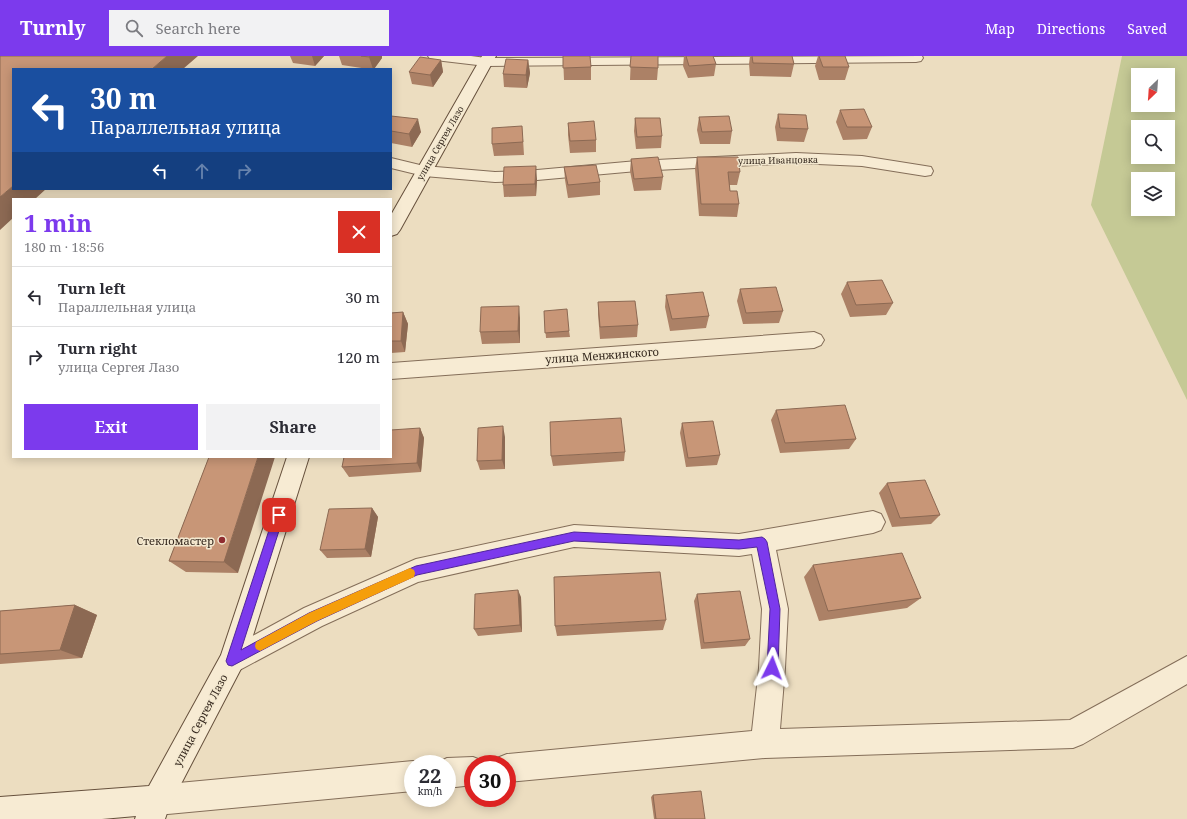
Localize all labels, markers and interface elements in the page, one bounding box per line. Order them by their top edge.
search box [109,10,389,46]
text: Turnly [20,15,85,41]
icon: search [123,17,145,39]
text: Search here [155,18,241,38]
text: Map [985,19,1015,38]
text: Directions [1037,19,1105,38]
text: Saved [1127,19,1167,38]
north arrow [1131,68,1175,112]
map controls [1131,68,1175,216]
text: 30 m [90,79,157,117]
icon: left [24,84,76,136]
street label: улица Сергея Лазо [413,103,467,183]
text: Параллельная улица [90,115,281,139]
button: search [1131,120,1175,164]
street label: улица Иванцовка [738,153,818,167]
icon: left [149,160,171,182]
icon: ahead [191,160,213,182]
icon: right [233,160,255,182]
button: layers [1131,172,1175,216]
text: 1 min [24,206,92,239]
button: close [338,211,380,253]
text: 180 m · 18:56 [24,238,104,256]
text: Turn left [58,278,126,298]
icon: left [24,286,46,308]
text: 30 m [345,287,380,307]
text: Параллельная улица [58,298,196,316]
text: Turn right [58,338,137,358]
street label: улица Менжинского [545,344,659,366]
icon: right [24,346,46,368]
text: 120 m [337,347,380,367]
text: улица Сергея Лазо [58,358,179,376]
button: Exit [24,404,198,450]
button: Share [206,404,380,450]
pin [262,498,296,532]
icon: arrive [268,504,290,526]
place label: Стекломастер [136,533,214,548]
marker: Стекломастер [217,535,227,545]
position arrow [751,647,793,689]
street label: улица Сергея Лазо [169,671,231,769]
speed limit sign: 30 [464,755,516,807]
text: 22 [419,762,441,789]
text: km/h [418,784,442,798]

